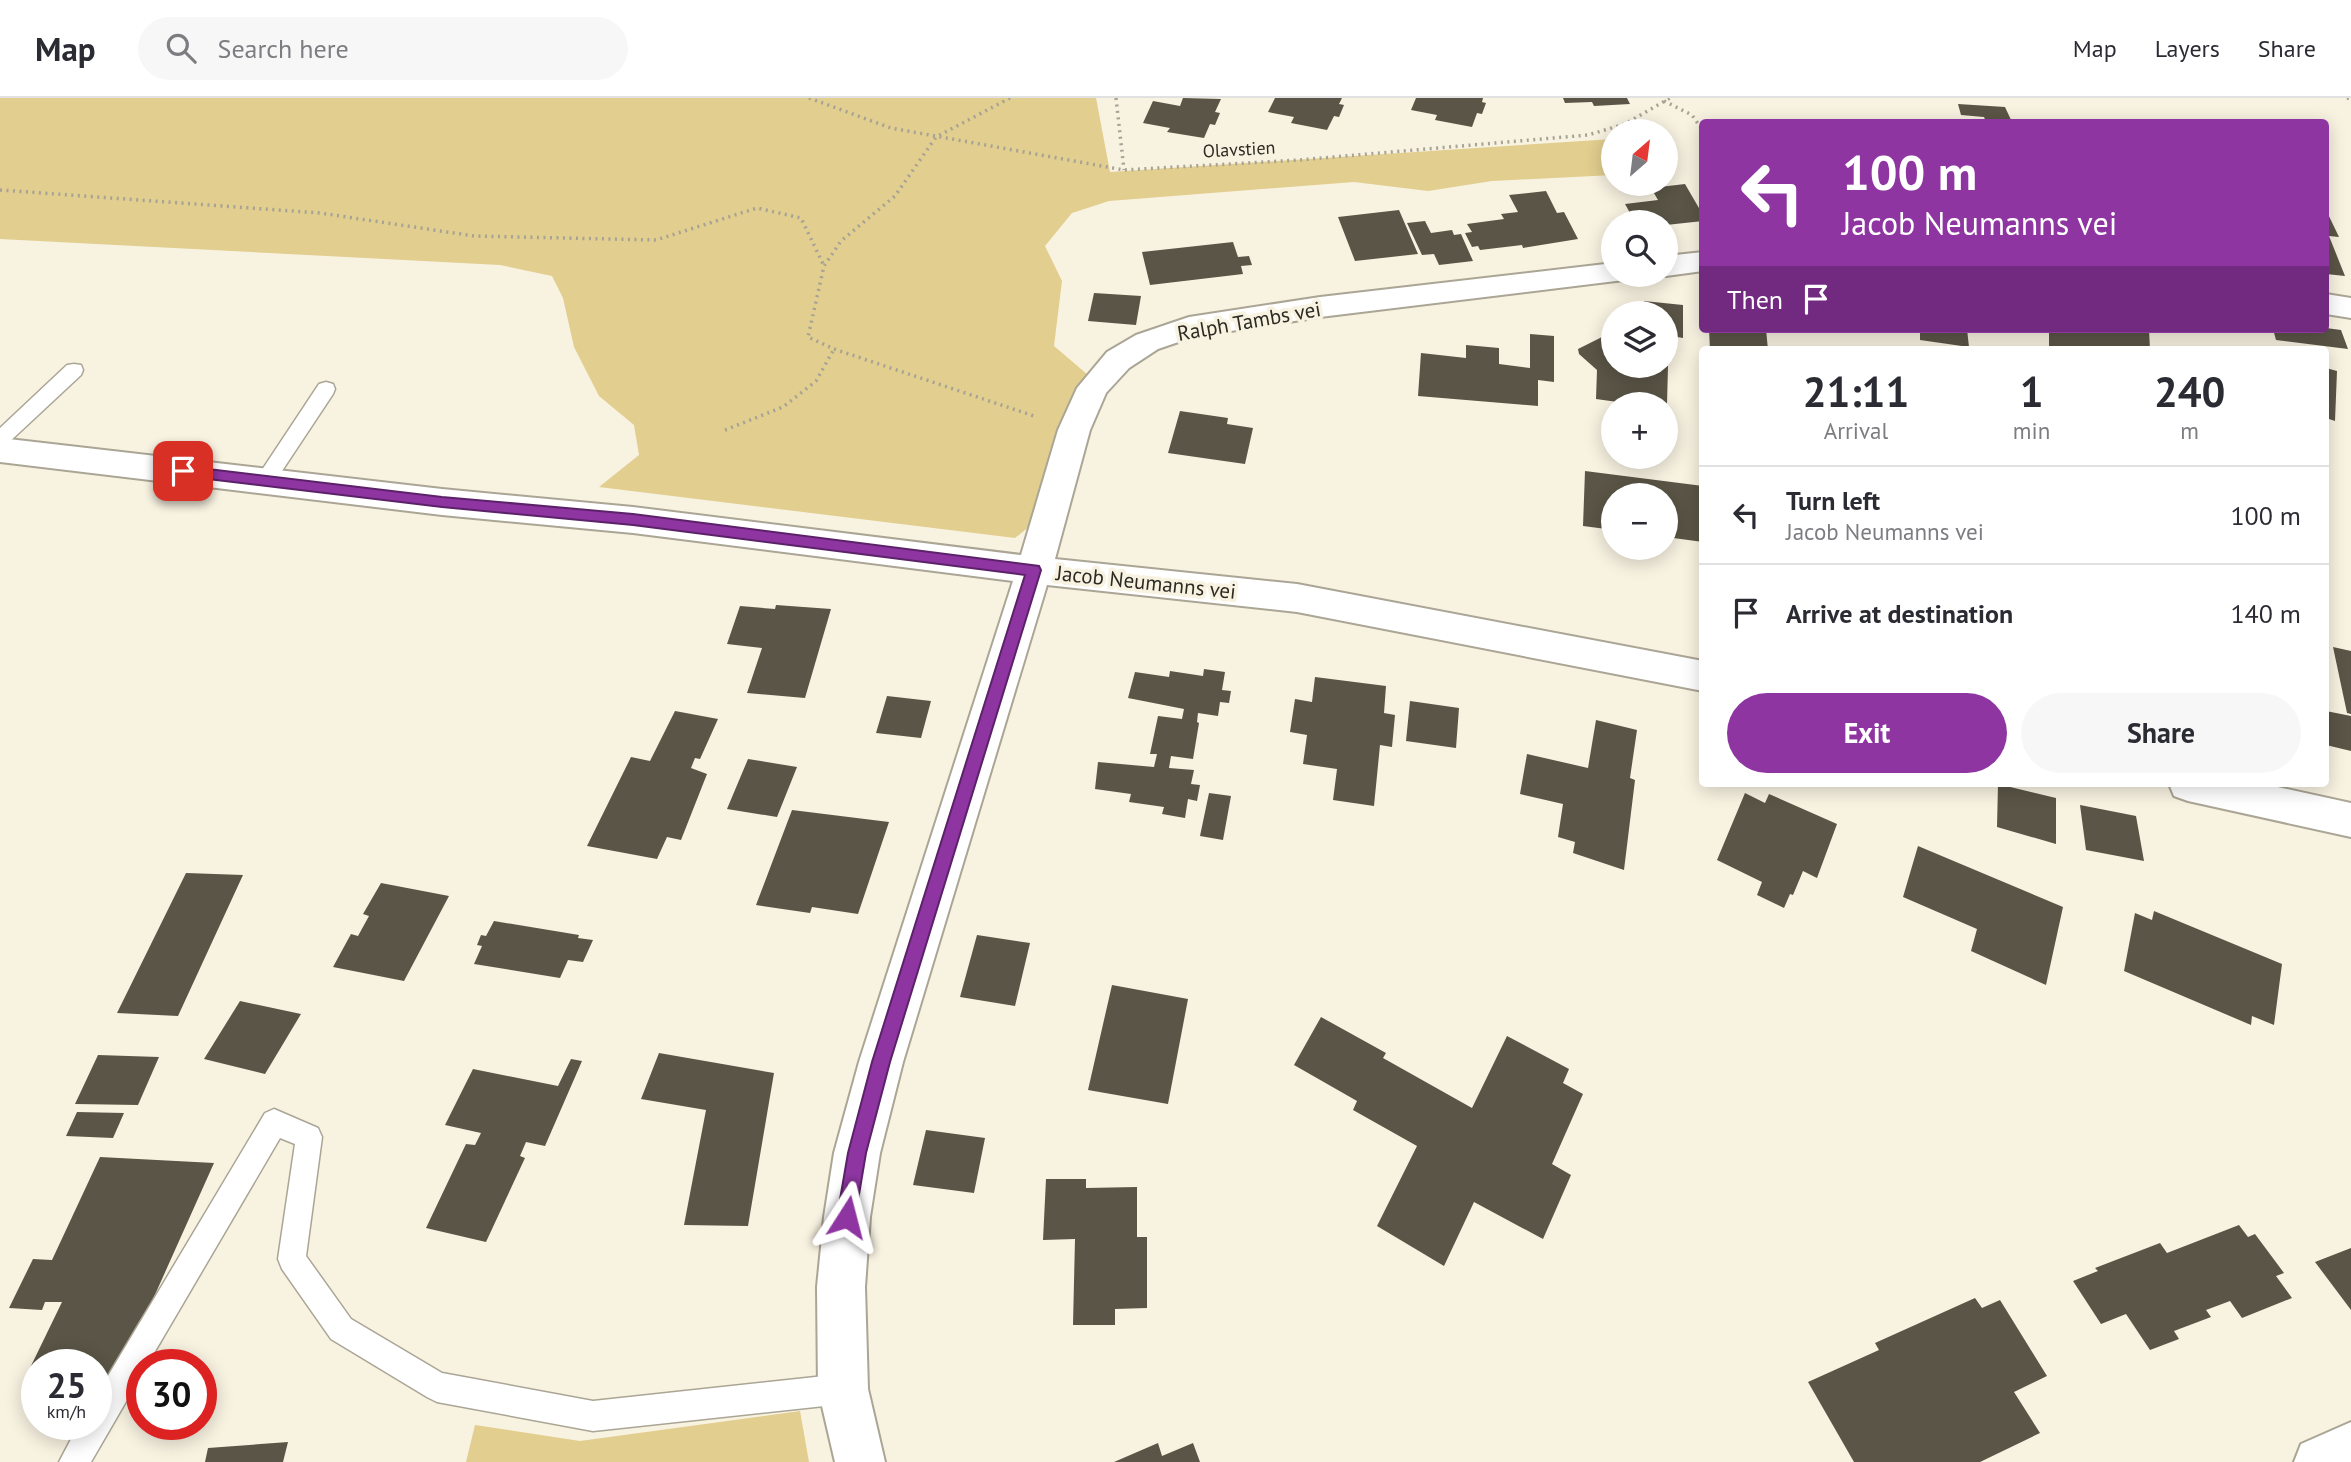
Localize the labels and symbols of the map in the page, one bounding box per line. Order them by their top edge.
north arrow [1601,119,1678,196]
street label: Olavstien [1202,136,1276,162]
street label: Ralph Tambs vei [1175,295,1323,347]
pin [153,441,213,501]
street label: Jacob Neumanns vei [1054,559,1237,605]
position arrow [810,1180,884,1254]
speed limit sign: 30 [126,1349,217,1440]

